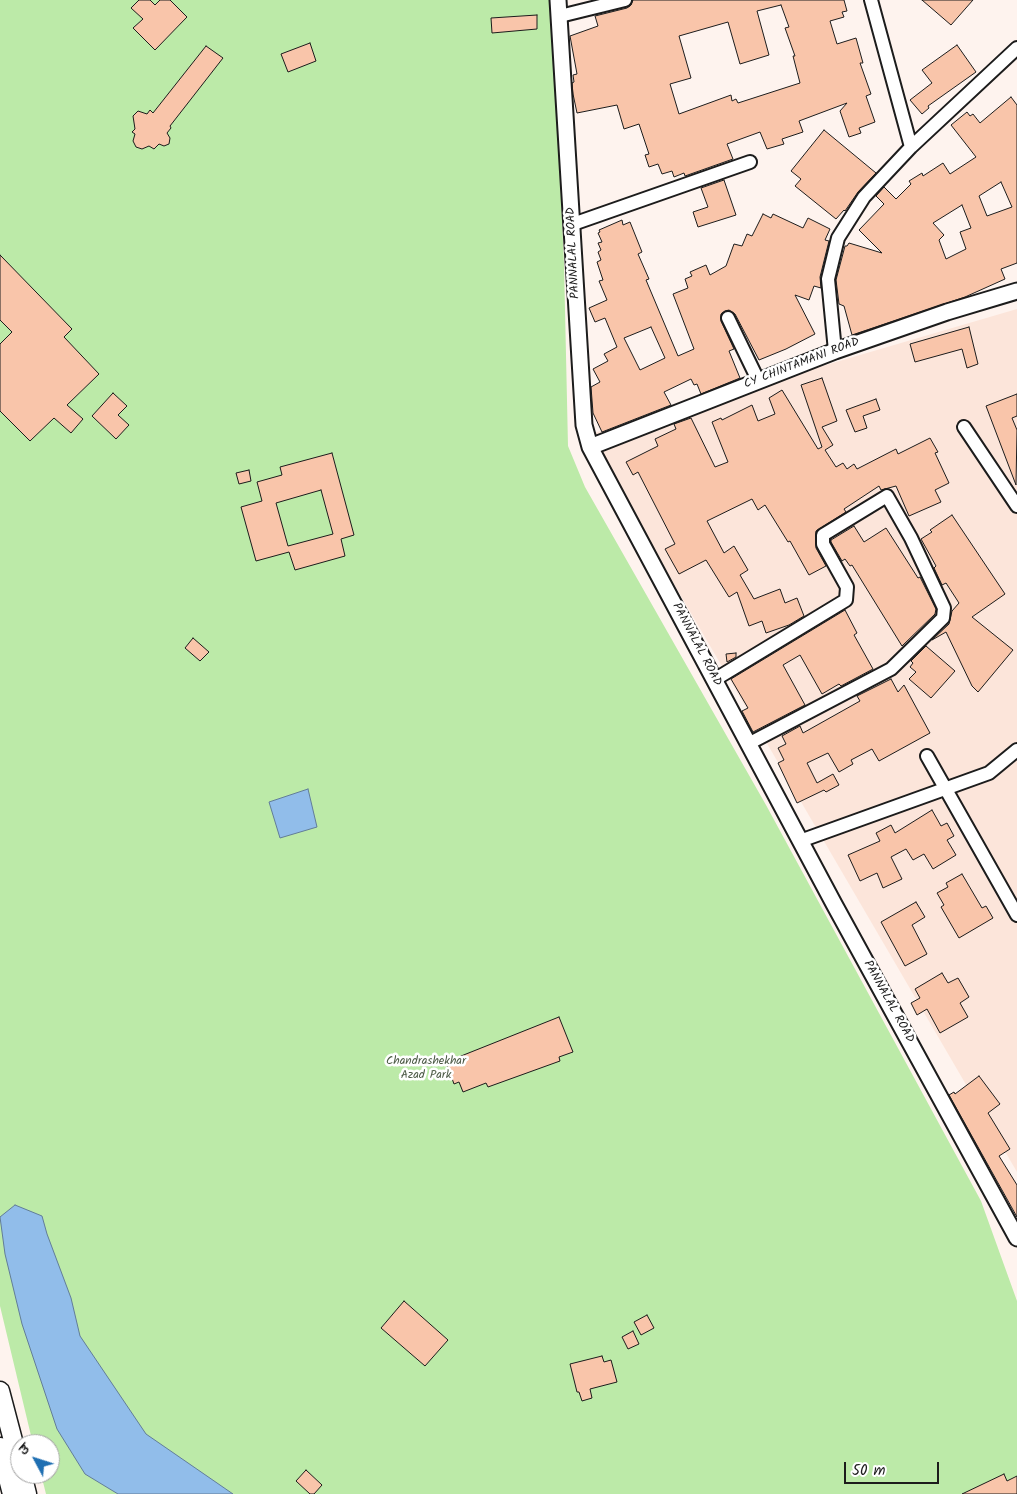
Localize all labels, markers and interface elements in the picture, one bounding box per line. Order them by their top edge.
street label: PANNALAL ROAD [564,207,584,299]
street label: CY CHINTAMANI ROAD [742,335,862,393]
street label: PANNALAL ROAD [668,601,724,689]
street label: PANNALAL ROAD [859,958,917,1046]
park label: Chandrashekhar Azad Park [386,1055,466,1083]
north arrow [10,1434,60,1484]
text: उ [13,1440,36,1460]
scale bar [847,1452,942,1484]
text: 50 m [852,1459,886,1483]

